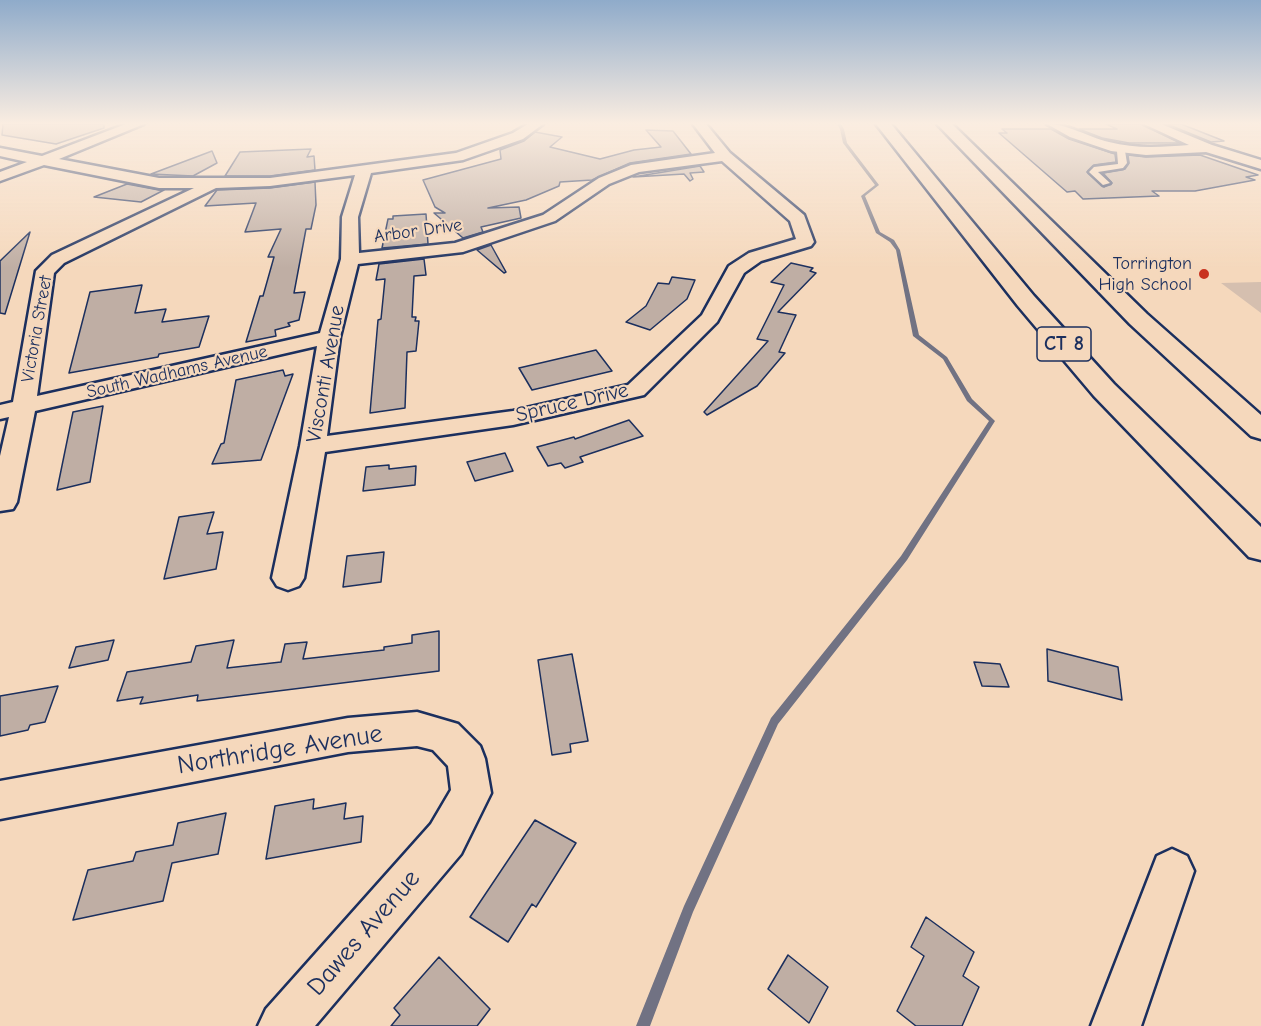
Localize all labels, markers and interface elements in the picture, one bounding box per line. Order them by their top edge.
street label: Arbor Drive [373,214,463,248]
place label: Torrington High School [1098,253,1192,296]
marker: Torrington High School [1197,267,1211,281]
street label: Victoria Street [17,274,57,384]
street label: Visconti Avenue [301,303,351,445]
road number: CT 8 [1037,327,1091,361]
street label: South Wadhams Avenue [85,341,269,403]
street label: Spruce Drive [513,378,631,428]
street label: Northridge Avenue [175,718,385,782]
street label: Dawes Avenue [301,864,427,1002]

